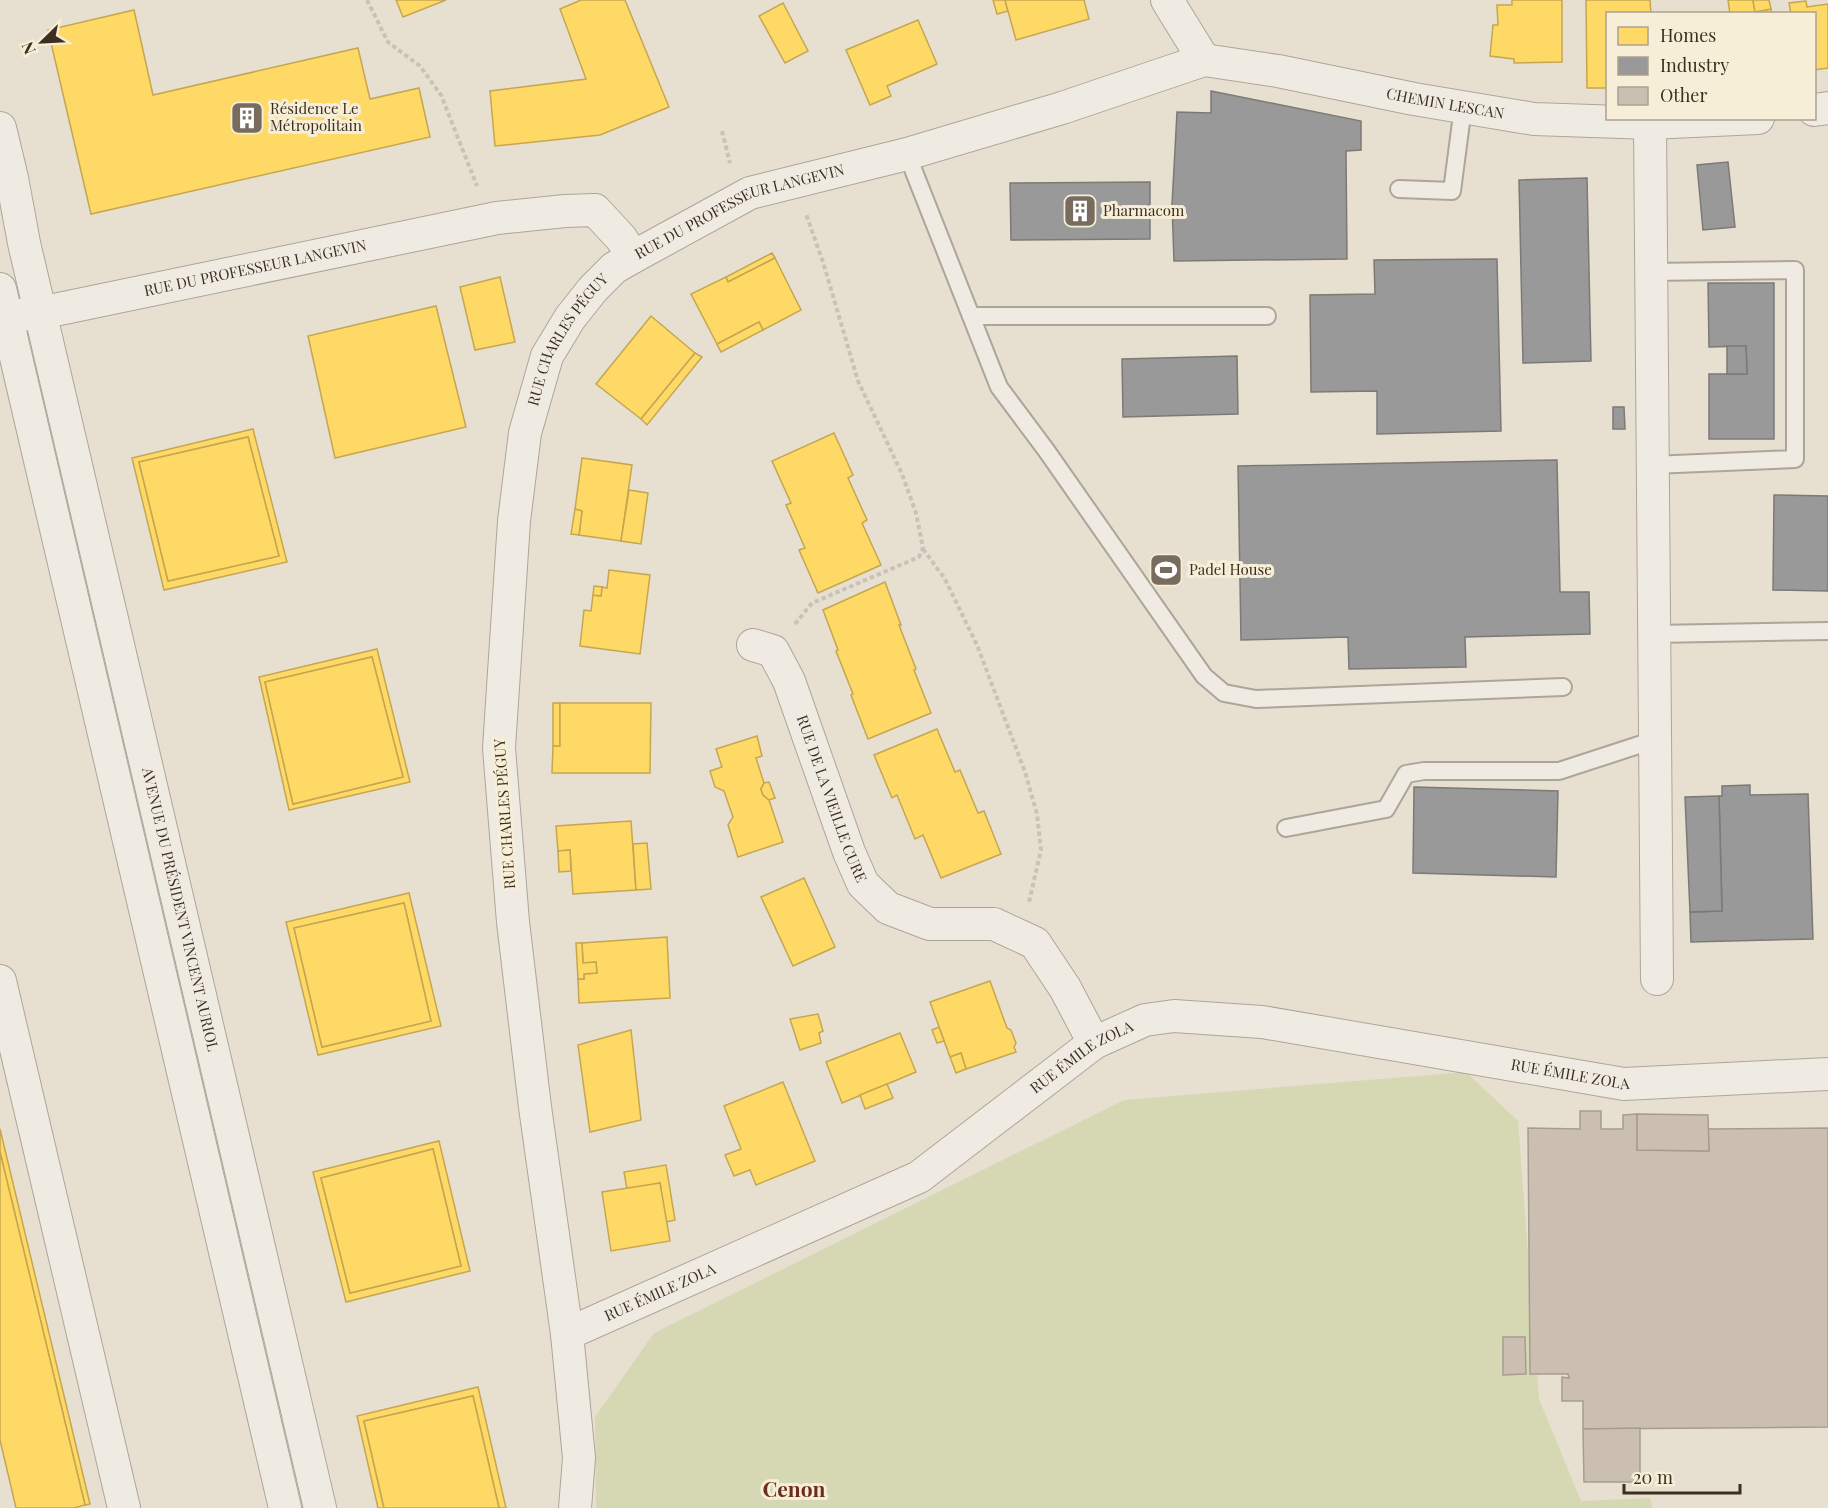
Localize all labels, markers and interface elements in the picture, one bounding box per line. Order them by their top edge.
north arrow [12,12,72,72]
legend [1606,12,1816,120]
text: Homes [1660,23,1716,47]
text: N [16,38,40,58]
text: Industry [1660,53,1729,77]
street label: CHEMIN LESCAN [1385,83,1506,123]
text: Other [1660,83,1707,107]
place label: Résidence Le Métropolitain [270,98,362,135]
building icon: Résidence Le Métropolitain [229,100,265,136]
street label: RUE DU PROFESSEUR LANGEVIN [631,159,847,263]
building icon: Pharmacom [1062,193,1098,229]
place label: Pharmacom [1103,200,1185,220]
street label: RUE DU PROFESSEUR LANGEVIN [142,234,369,300]
street label: RUE CHARLES PÉGUY [522,269,612,408]
sports icon: Padel House [1148,552,1184,588]
place label: Padel House [1189,559,1272,579]
street label: RUE DE LA VIEILLE CURE [793,712,872,885]
street label: RUE CHARLES PÉGUY [489,738,519,890]
street label: AVENUE DU PRÉSIDENT VINCENT AURIOL [138,764,224,1053]
street label: RUE ÉMILE ZOLA [1026,1015,1137,1097]
street label: RUE ÉMILE ZOLA [1510,1054,1630,1093]
street label: RUE ÉMILE ZOLA [601,1258,719,1325]
scale bar [1624,1457,1740,1495]
text: 20 m [1633,1465,1673,1489]
district label: Cenon [763,1474,826,1502]

